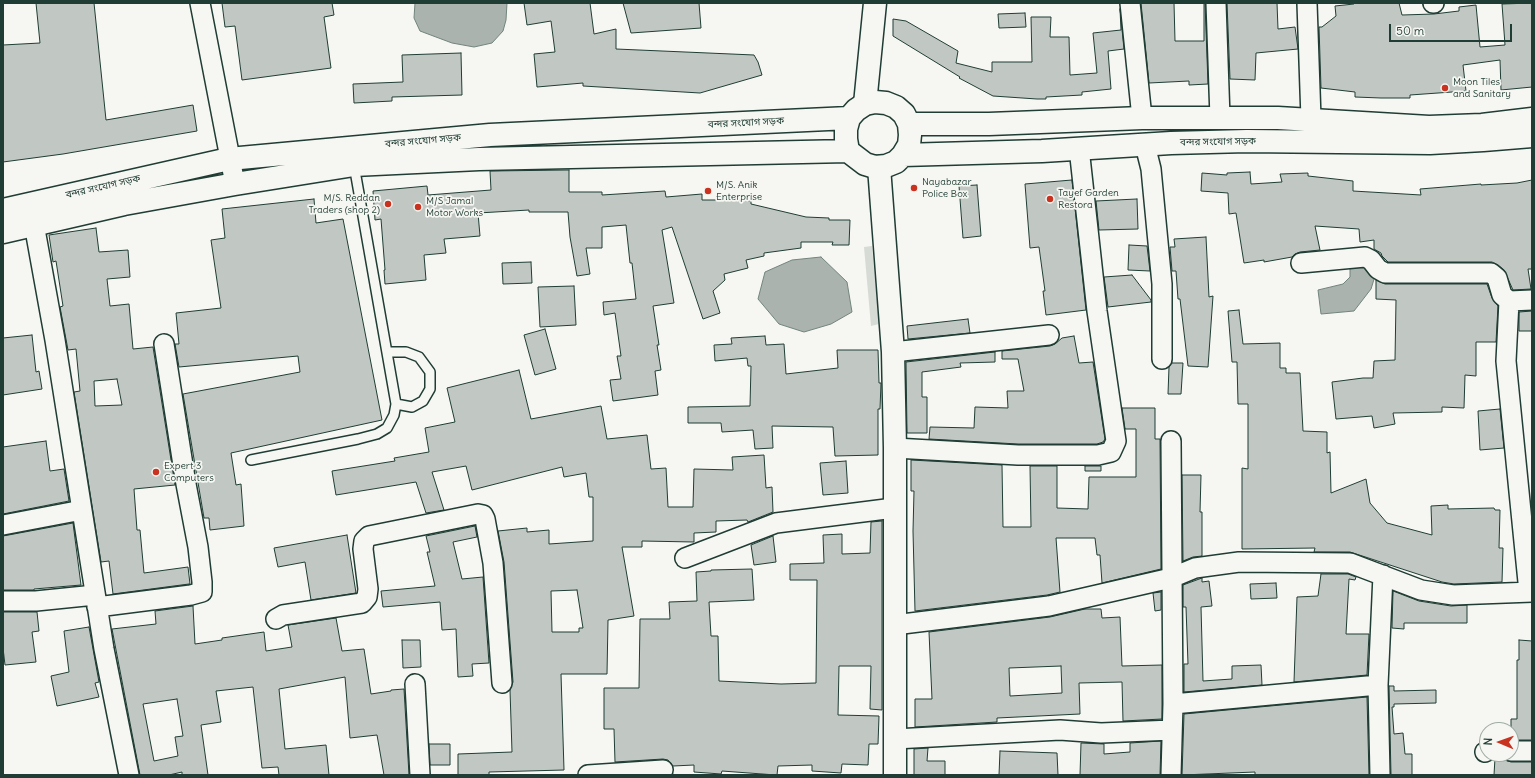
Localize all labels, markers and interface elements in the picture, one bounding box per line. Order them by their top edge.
scale bar [1391,16,1514,42]
text: 50 m [1396,23,1424,38]
place label: Moon Tiles and Sanitary [1453,76,1511,100]
marker: Moon Tiles and Sanitary [1440,83,1450,93]
street label: বন্দর সংযোগ সড়ক [708,115,784,131]
street label: বন্দর সংযোগ সড়ক [385,132,461,150]
street label: বন্দর সংযোগ সড়ক [1180,135,1256,149]
street label: বন্দর সংযোগ সড়ক [65,173,141,201]
place label: Nayabazar Police Box [922,176,972,200]
place label: M/S. Anik Enterprise [716,179,762,202]
marker: Nayabazar Police Box [909,183,919,193]
marker: M/S. Anik Enterprise [703,186,713,196]
place label: Tayef Garden Restora [1058,187,1119,210]
place label: M/S. Reddan Traders (shop 2) [308,192,380,216]
marker: Tayef Garden Restora [1045,194,1055,204]
place label: M/S Jamal Motor Works [426,195,483,218]
marker: M/S. Reddan Traders (shop 2) [383,199,393,209]
marker: M/S Jamal Motor Works [413,202,423,212]
place label: Expert 3 Computers [164,460,214,484]
marker: Expert 3 Computers [151,467,161,477]
north arrow [1479,722,1519,762]
text: N [1481,738,1495,746]

